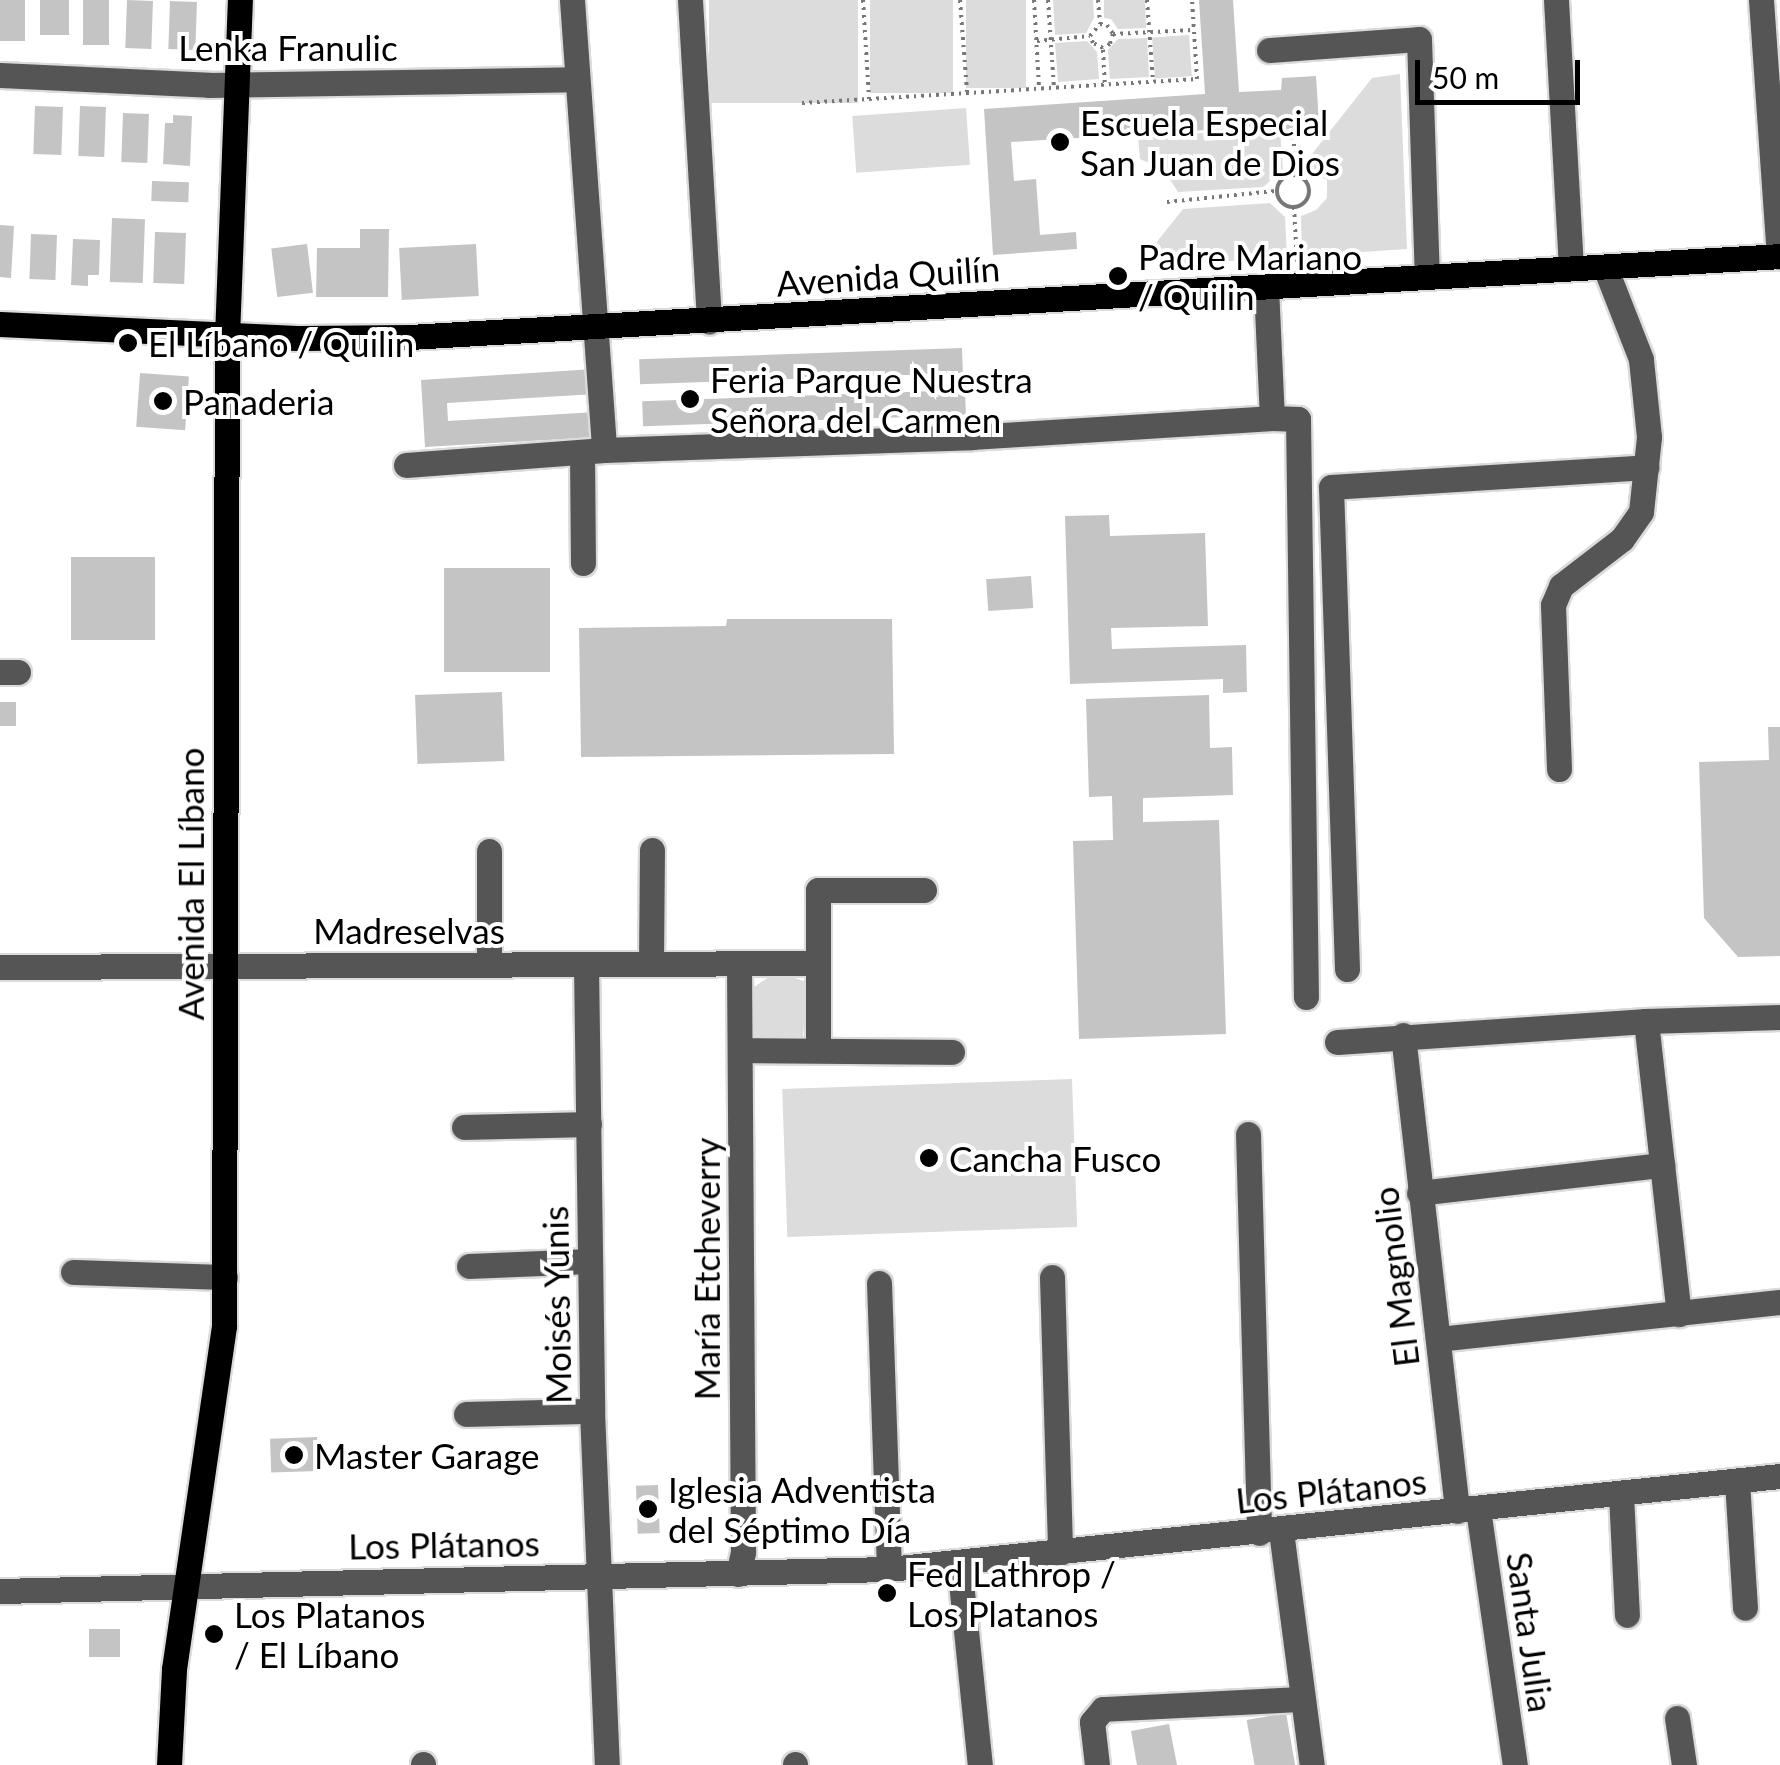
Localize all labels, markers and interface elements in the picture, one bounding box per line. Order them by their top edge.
street label: Lenka Franulic [178,26,398,68]
scale bar [1420,40,1585,102]
text: 50 m [1432,59,1499,95]
place label: Escuela Especial San Juan de Dios [1080,101,1341,183]
marker: Escuela Especial San Juan de Dios [1049,131,1071,153]
place label: Padre Mariano / Quilin [1138,235,1362,317]
street label: Avenida Quilín [775,246,1001,304]
marker: Padre Mariano / Quilin [1107,265,1129,287]
place label: El Líbano / Quilin [148,322,414,364]
marker: El Líbano / Quilin [117,332,139,354]
place label: Feria Parque Nuestra Señora del Carmen [710,358,1033,440]
place label: Panaderia [183,380,334,422]
marker: Feria Parque Nuestra Señora del Carmen [679,388,701,410]
marker: Panaderia [152,390,174,412]
street label: Avenida El Líbano [169,748,211,1020]
street label: Madreselvas [313,909,505,951]
place label: Cancha Fusco [949,1137,1161,1179]
street label: María Etcheverry [685,1138,727,1400]
marker: Cancha Fusco [918,1147,940,1169]
street label: El Magnolio [1363,1185,1427,1369]
street label: Moisés Yunis [533,1205,579,1405]
place label: Master Garage [314,1434,540,1476]
marker: Master Garage [283,1444,305,1466]
street label: Los Plátanos [1234,1459,1428,1521]
place label: Iglesia Adventista del Séptimo Día [668,1468,937,1550]
marker: Iglesia Adventista del Séptimo Día [637,1498,659,1520]
street label: Los Plátanos [348,1521,540,1567]
street label: Santa Julia [1499,1549,1563,1715]
place label: Fed Lathrop / Los Platanos [907,1552,1116,1634]
marker: Fed Lathrop / Los Platanos [876,1582,898,1604]
place label: Los Platanos / El Líbano [234,1593,425,1675]
marker: Los Platanos / El Líbano [203,1623,225,1645]

